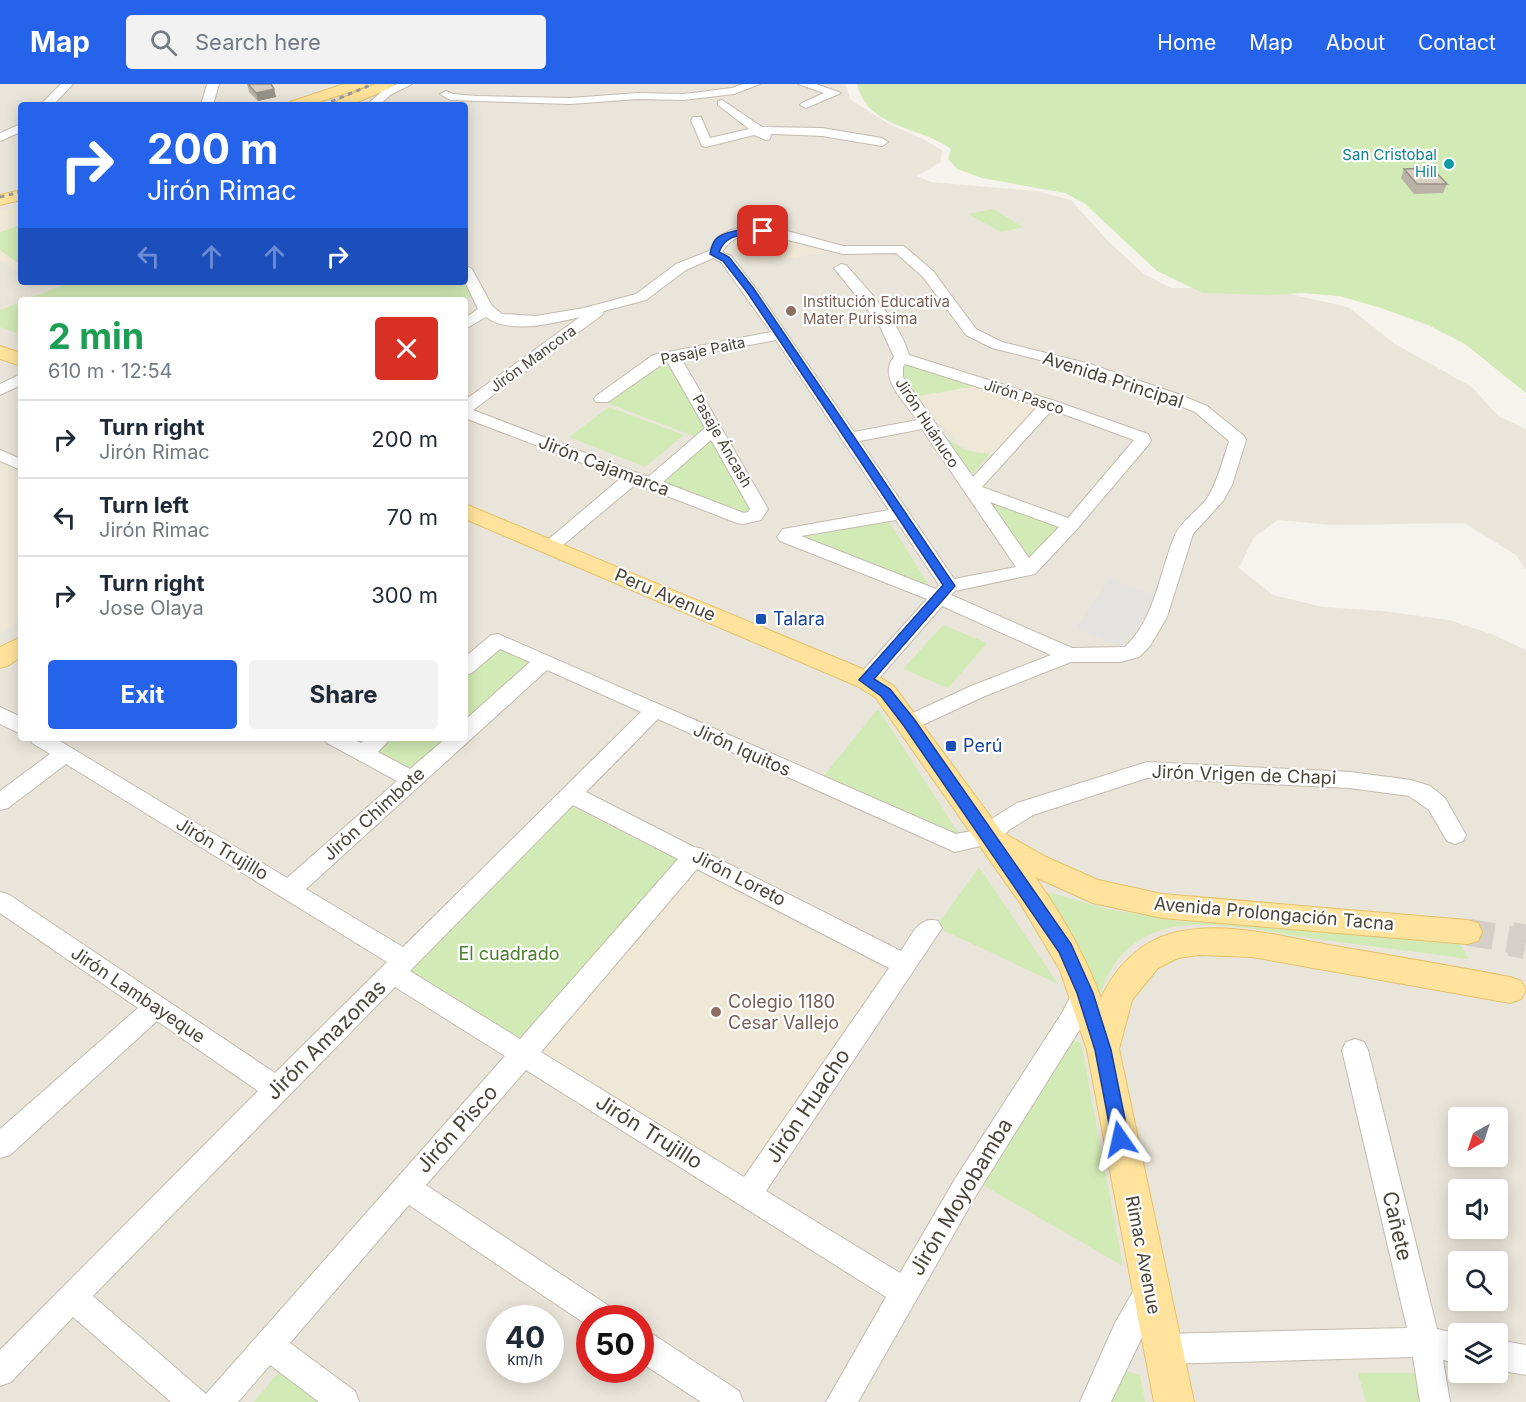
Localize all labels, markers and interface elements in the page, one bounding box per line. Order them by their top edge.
search box [126,15,546,69]
text: Map [30,25,90,59]
icon: search [147,26,180,59]
text: Search here [195,29,321,55]
text: Home [1157,30,1216,55]
text: Map [1249,30,1293,55]
text: About [1326,30,1385,55]
text: Contact [1418,30,1496,55]
text: 200 m [147,123,278,174]
icon: right [48,126,126,204]
place label: San Cristobal Hill [1342,145,1437,181]
marker: San Cristobal Hill [1442,157,1456,171]
text: Jirón Rimac [147,174,297,207]
pin [737,205,788,256]
icon: arrive [746,214,779,247]
icon: left [132,240,165,273]
icon: ahead [195,240,228,273]
icon: ahead [258,240,291,273]
icon: right [321,240,354,273]
place label: Institución Educativa Mater Purissima [803,292,950,328]
marker: Institución Educativa Mater Purissima [784,304,798,318]
text: 2 min [48,314,144,358]
button: close [375,317,438,380]
street label: Jirón Mancora [486,321,580,396]
street label: Pasaje Paita [659,332,747,369]
street label: Avenida Principal [1040,347,1186,412]
text: 610 m · 12:54 [48,359,172,383]
street label: Jirón Huánuco [891,374,964,471]
street label: Jirón Pasco [982,375,1067,418]
street label: Pasaje Áncash [688,391,757,491]
text: Turn right [99,414,205,440]
icon: right [48,423,81,456]
text: 200 m [371,426,438,452]
street label: Jirón Cajamarca [536,431,672,500]
text: Jirón Rimac [99,440,210,464]
text: Turn left [99,492,189,518]
icon: left [48,501,81,534]
text: 70 m [387,504,438,530]
text: Jirón Rimac [99,518,210,542]
street label: Peru Avenue [612,564,719,625]
text: Turn right [99,570,205,596]
icon: right [48,579,81,612]
text: 300 m [371,582,438,608]
text: Jose Olaya [99,596,204,620]
place label: Talara [773,608,825,629]
marker: Talara [754,612,768,626]
button: Exit [48,660,237,729]
button: Share [249,660,438,729]
street label: Jirón Iquitos [690,719,794,780]
place label: Perú [963,735,1002,756]
marker: Perú [944,739,958,753]
street label: Jirón Vrigen de Chapi [1151,761,1337,788]
street label: Jirón Chimbote [319,762,429,865]
street label: Jirón Trujillo [172,813,272,884]
street label: Jirón Loreto [689,845,789,910]
street label: Avenida Prolongación Tacna [1153,893,1395,934]
street label: Jirón Lambayeque [67,942,209,1047]
park label: El cuadrado [459,943,560,964]
street label: Jirón Amazonas [260,974,391,1105]
place label: Colegio 1180 Cesar Vallejo [728,991,839,1033]
marker: Colegio 1180 Cesar Vallejo [709,1005,723,1019]
street label: Jirón Huacho [760,1044,855,1168]
street label: Jirón Pisco [411,1080,503,1178]
street label: Jirón Trujillo [591,1089,707,1174]
position arrow [1088,1107,1152,1171]
north arrow [1448,1107,1508,1167]
map controls [1448,1107,1508,1383]
street label: Jirón Moyobamba [904,1114,1017,1280]
button: sound [1448,1179,1508,1239]
street label: Cañete [1377,1189,1418,1263]
street label: Rimac Avenue [1122,1194,1165,1316]
button: search [1448,1251,1508,1311]
speed limit sign: 50 [576,1305,654,1383]
text: 40 [505,1319,545,1355]
button: layers [1448,1323,1508,1383]
text: km/h [507,1350,543,1369]

